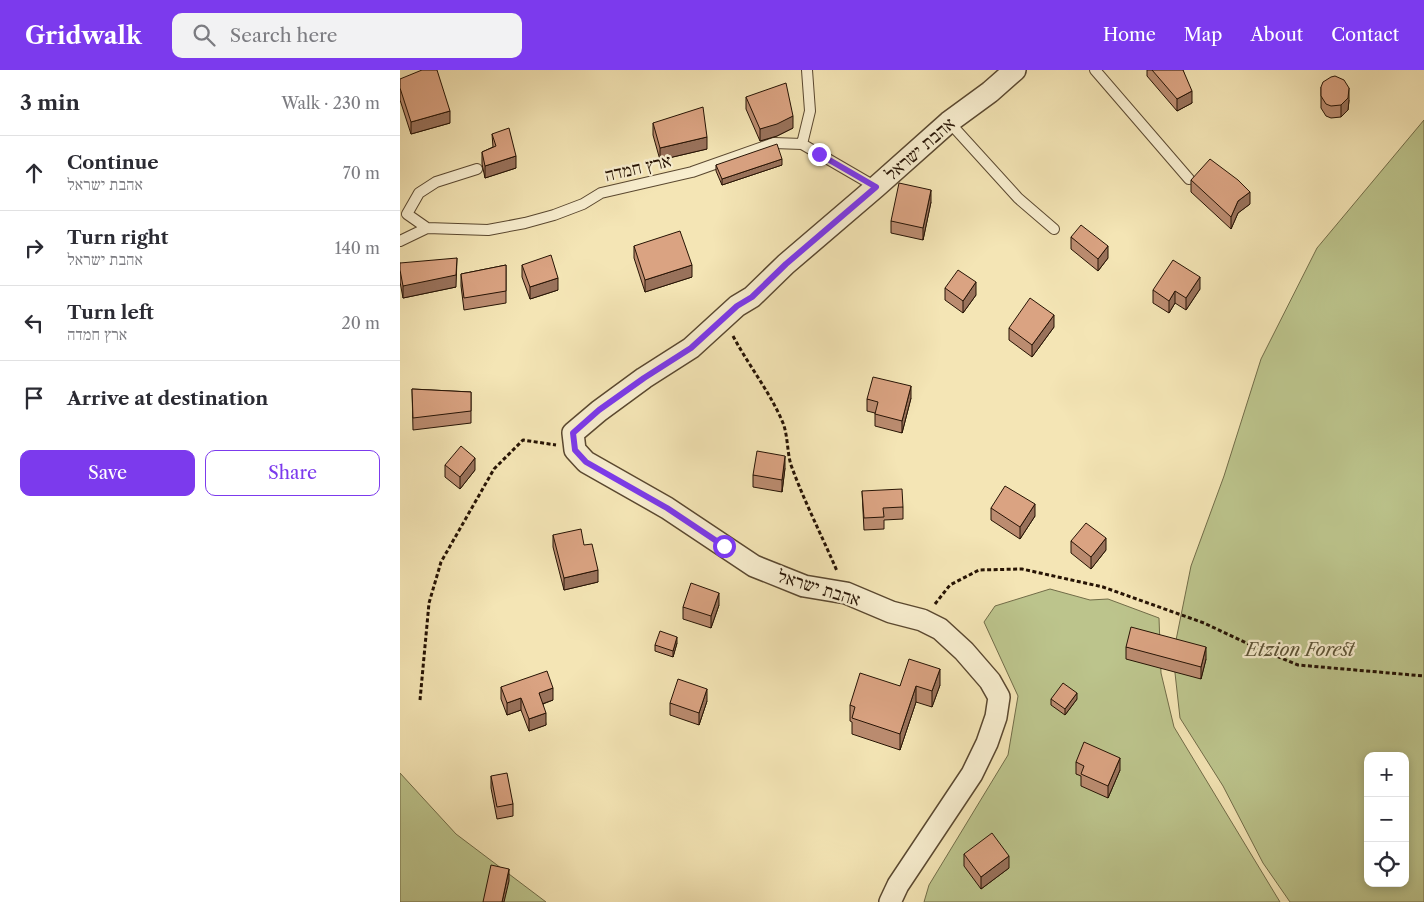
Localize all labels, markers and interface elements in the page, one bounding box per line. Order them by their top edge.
search box [172,13,522,58]
text: Gridwalk [25,21,142,50]
icon: search [190,21,218,49]
text: Search here [230,24,338,47]
text: Home [1103,24,1156,46]
text: Map [1184,24,1222,46]
text: About [1250,24,1303,46]
text: Contact [1331,24,1399,46]
text: 3 min [20,90,80,115]
text: Walk · 230 m [281,93,380,113]
street label: אהבת ישראל [880,113,960,185]
route end [808,143,831,166]
street label: ארץ חמדה [603,150,673,186]
text: Continue [67,151,159,174]
icon: ahead [20,159,48,187]
text: 70 m [343,163,380,183]
text: אהבת ישראל [67,174,143,194]
text: Turn right [67,226,168,249]
icon: right [20,234,48,262]
text: 140 m [335,238,380,258]
text: אהבת ישראל [67,249,143,269]
text: Turn left [67,301,154,324]
icon: left [20,309,48,337]
text: 20 m [341,313,380,333]
text: ארץ חמדה [67,324,127,344]
icon: arrive [20,384,48,412]
text: Arrive at destination [67,387,268,410]
button: Save [20,450,195,496]
button: Share [205,450,380,496]
route start [713,535,736,558]
street label: אהבת ישראל [775,565,863,611]
park label: Etzion Forest [1244,639,1356,661]
map controls [1364,752,1409,887]
button: + [1364,752,1409,797]
button: − [1364,797,1409,842]
button: locate [1364,842,1409,887]

